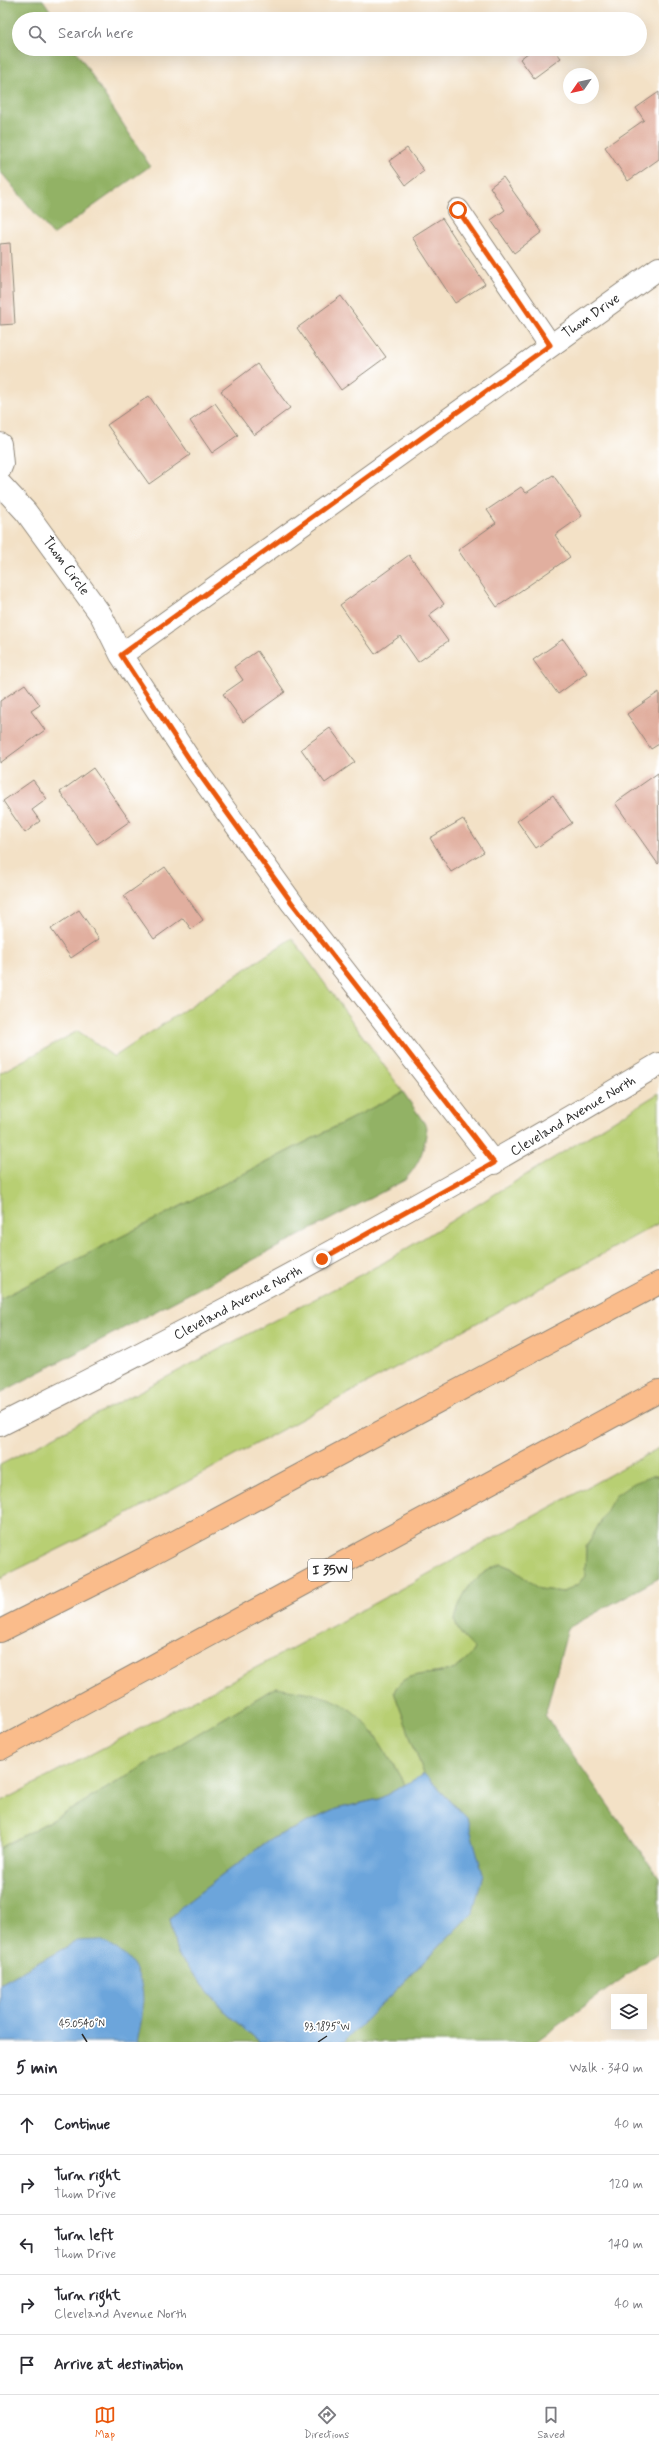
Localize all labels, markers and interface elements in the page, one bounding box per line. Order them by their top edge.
search box [12,12,647,56]
icon: search [26,23,48,45]
text: Search here [58,24,134,44]
north arrow [563,68,599,104]
route start [449,201,467,219]
street label: Thom Drive [558,289,624,343]
street label: Thom Circle [38,533,94,599]
street label: Cleveland Avenue North [507,1071,639,1161]
route end [313,1250,331,1268]
street label: Cleveland Avenue North [171,1261,306,1345]
road number: I 35W [308,1559,352,1581]
map controls [611,1994,647,2030]
button: layers [611,1994,647,2030]
text: 45.0540°N [59,2017,105,2031]
text: 93.1895°W [304,2020,350,2034]
text: 5 min [16,2057,58,2079]
text: Walk · 340 m [569,2060,643,2077]
icon: ahead [16,2114,38,2136]
text: Continue [54,2115,110,2135]
text: 40 m [614,2116,643,2133]
text: Turn right [54,2166,121,2186]
icon: right [16,2174,38,2196]
text: 120 m [609,2176,643,2193]
text: Thom Drive [54,2186,116,2203]
text: Turn left [54,2226,114,2246]
icon: left [16,2234,38,2256]
text: 140 m [608,2236,643,2253]
text: Thom Drive [54,2246,116,2263]
text: Turn right [54,2286,121,2306]
icon: right [16,2294,38,2316]
text: 40 m [614,2296,643,2313]
text: Cleveland Avenue North [54,2306,187,2323]
icon: arrive [16,2354,38,2376]
text: Arrive at destination [54,2355,183,2375]
tab: Map [94,2404,116,2442]
tab: Directions [304,2404,349,2442]
tab: Saved [537,2404,565,2442]

